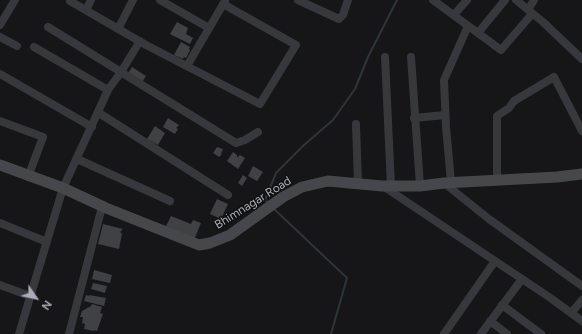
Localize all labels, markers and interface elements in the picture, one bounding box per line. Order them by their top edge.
street label: Bhimnagar Road [212,174,294,232]
north arrow [16,278,56,318]
text: N [39,298,54,312]

